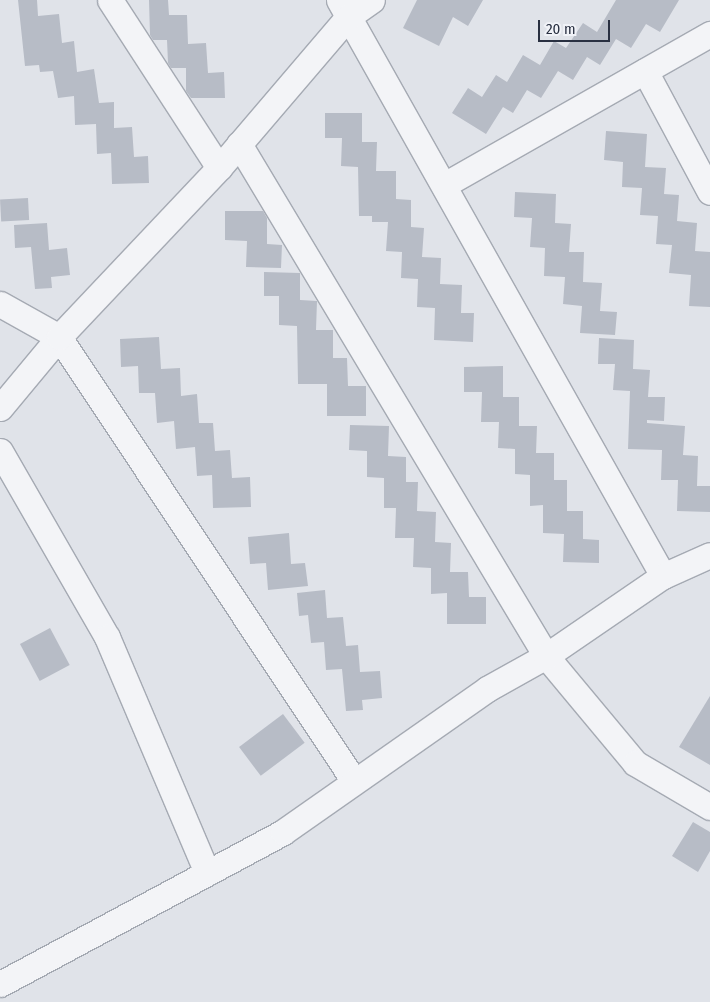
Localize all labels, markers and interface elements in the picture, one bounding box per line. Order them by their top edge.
scale bar [540,10,612,42]
text: 20 m [546,20,576,38]

